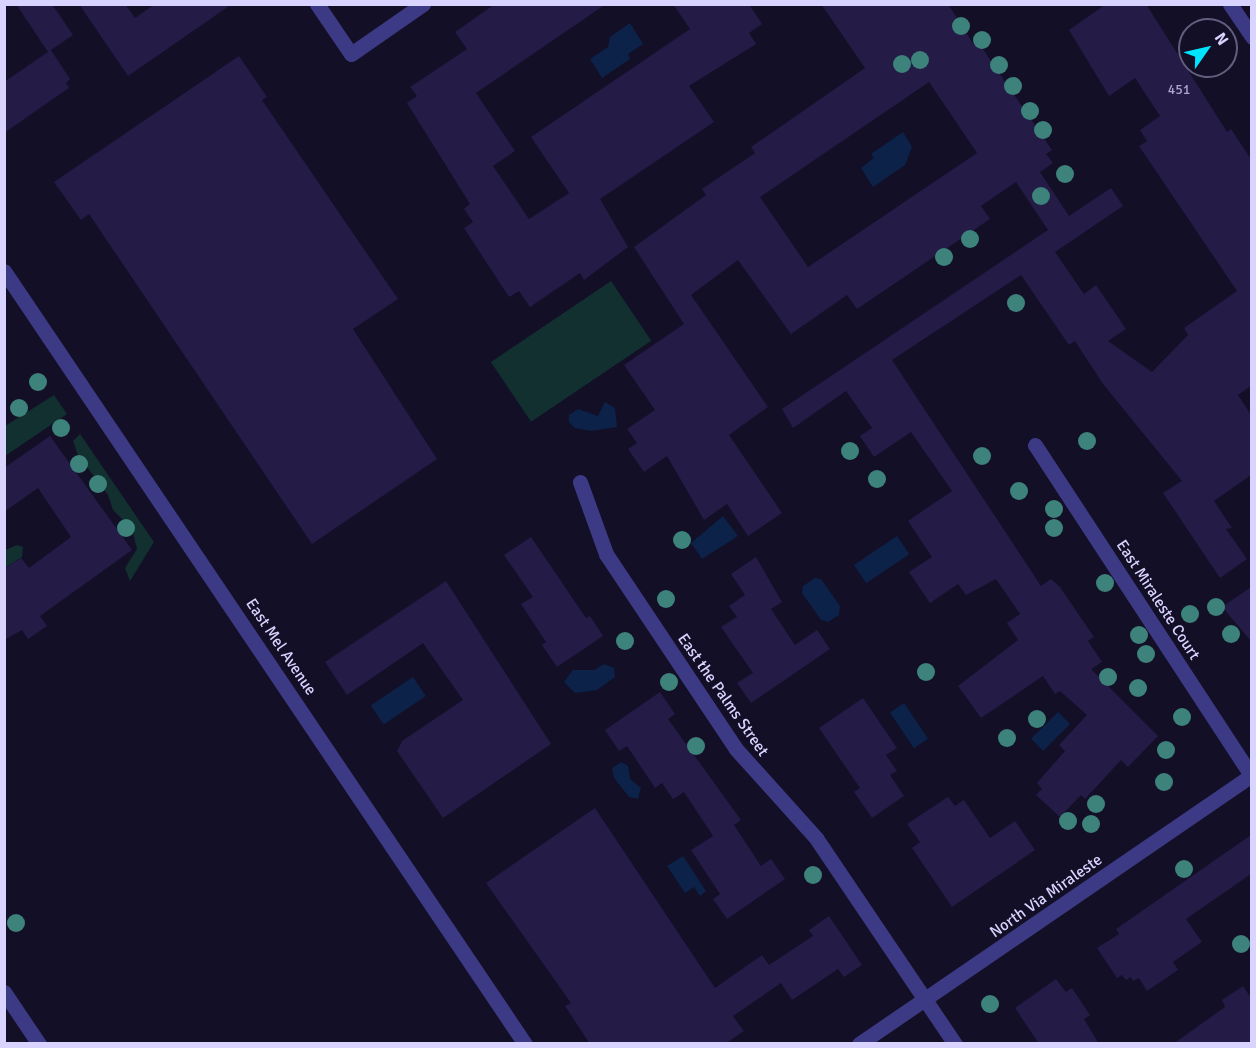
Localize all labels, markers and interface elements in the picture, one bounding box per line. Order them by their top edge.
north arrow [1178,18,1238,78]
text: N [1210,29,1233,49]
house number: 451 [1168,82,1190,98]
street label: East Miraleste Court [1112,536,1204,664]
street label: East Mel Avenue [242,595,320,699]
street label: East the Palms Street [673,630,773,760]
street label: North Via Miraleste [986,850,1106,942]

